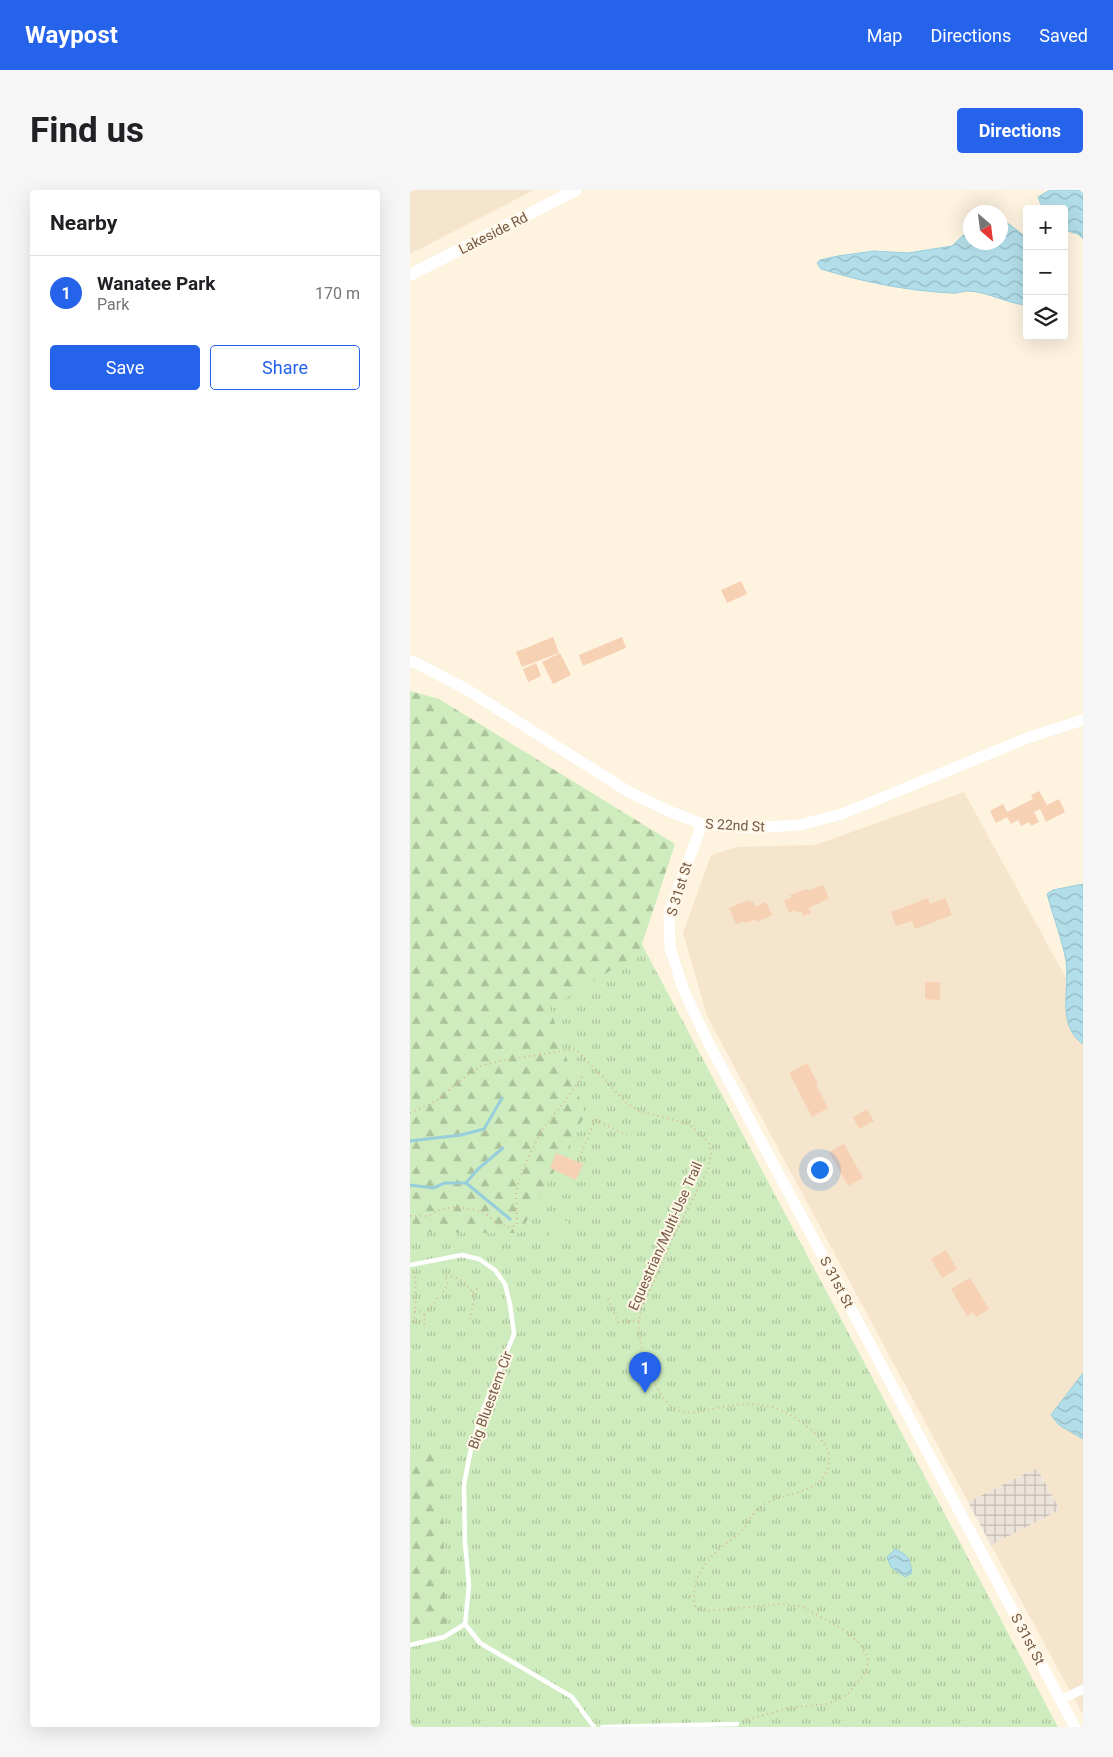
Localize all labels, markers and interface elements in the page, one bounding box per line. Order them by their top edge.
text: Waypost [25,21,118,49]
text: Map [867,25,902,46]
text: Directions [930,25,1011,46]
text: Saved [1039,25,1088,46]
button: Directions [957,108,1083,153]
text: Find us [30,110,144,151]
north arrow [963,205,1008,250]
map controls [1023,205,1068,340]
button: + [1023,205,1068,250]
street label: Lakeside Rd [456,209,530,257]
text: Nearby [50,211,117,235]
button: − [1023,250,1068,295]
text: Wanatee Park [97,272,215,295]
text: 1 [61,284,71,303]
text: 170 m [315,284,360,303]
text: Park [97,295,129,314]
button: layers [1023,295,1068,340]
button: Save [50,345,200,390]
button: Share [210,345,360,390]
street label: S 22nd St [705,815,766,835]
street label: S 31st St [663,860,695,918]
your location [807,1157,833,1183]
street label: Equestrian/Multi-Use Trail [625,1159,705,1313]
street label: S 31st St [817,1254,857,1311]
street label: Big Bluestem Cir [465,1349,515,1451]
pin: 1 [629,1352,661,1393]
street label: S 31st St [1008,1611,1048,1668]

